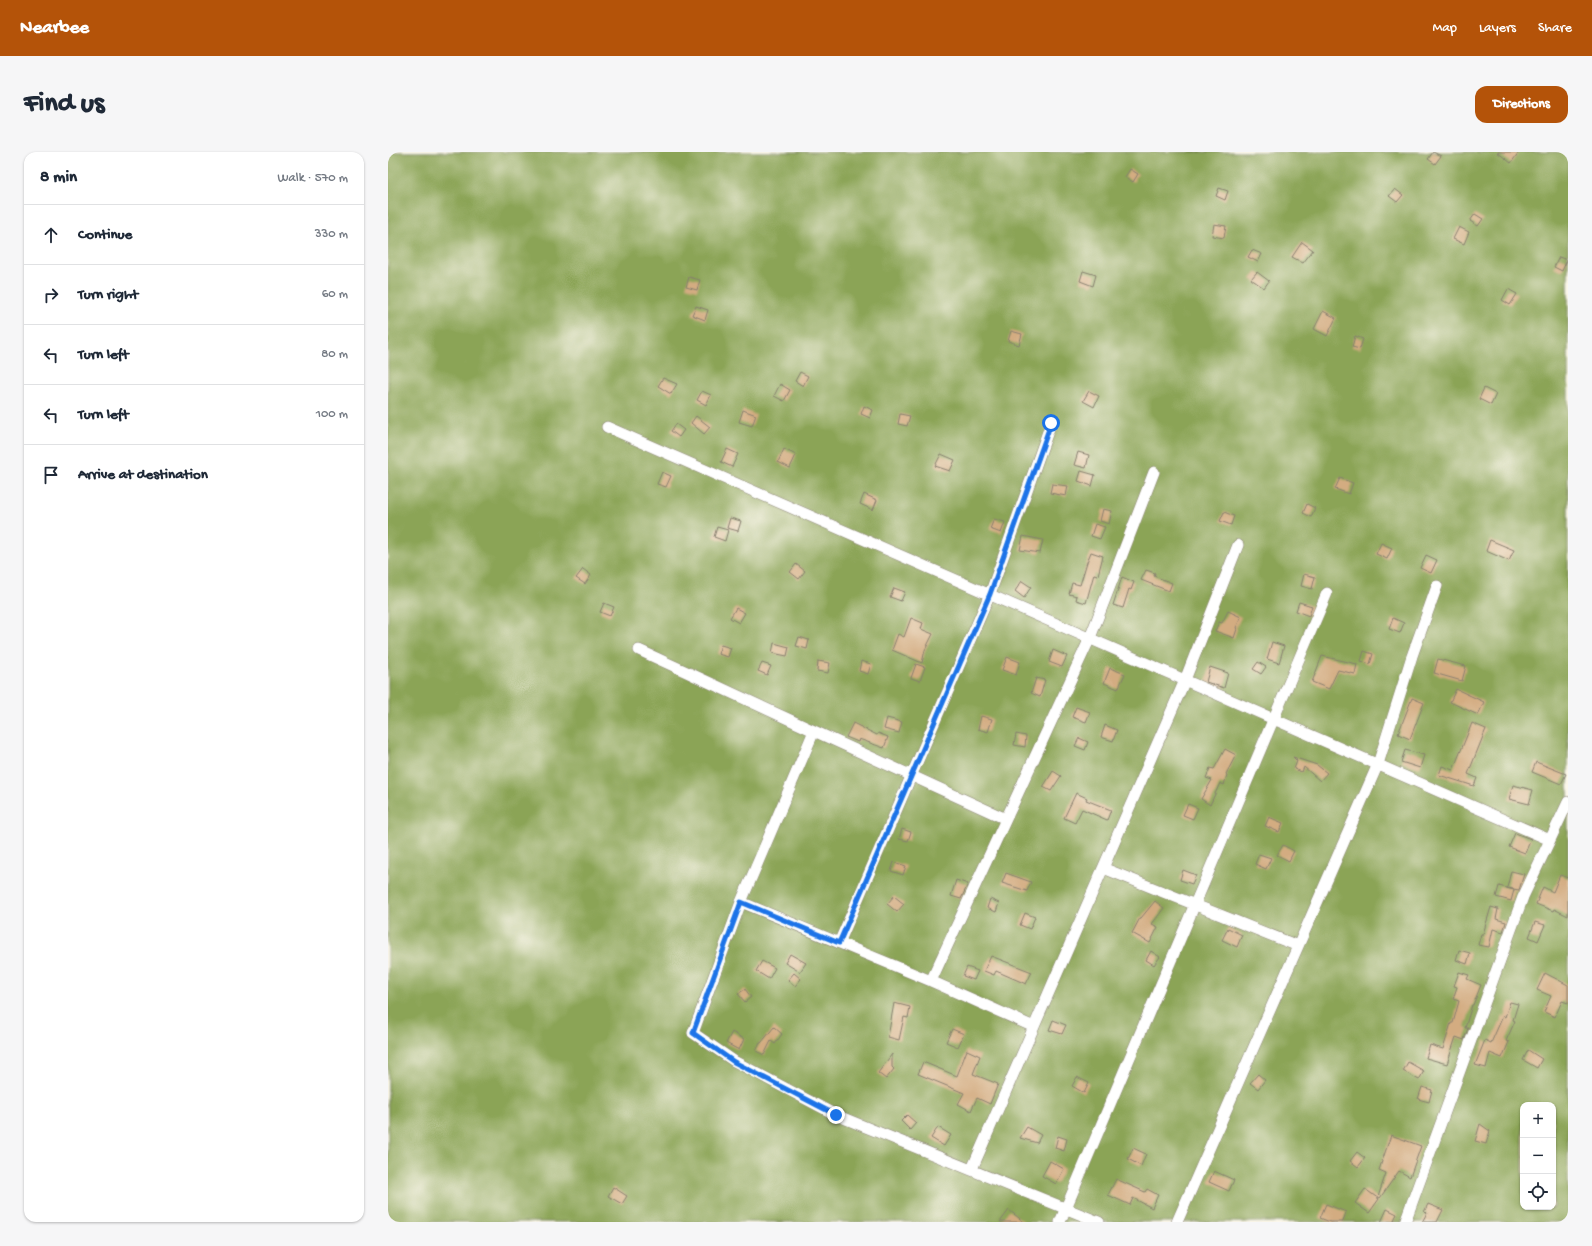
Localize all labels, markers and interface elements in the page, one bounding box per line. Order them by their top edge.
text: Nearbee [20,17,89,40]
text: Map [1433,20,1457,37]
text: Layers [1479,20,1516,37]
text: Share [1538,20,1572,37]
button: Directions [1475,86,1568,123]
text: Find us [24,88,104,121]
text: 8 min [40,168,77,188]
text: Walk · 570 m [278,171,348,186]
icon: ahead [40,224,62,246]
text: Continue [78,226,132,244]
text: 330 m [315,227,348,242]
icon: right [40,284,62,306]
text: Turn right [78,286,138,304]
text: 60 m [322,287,348,302]
icon: left [40,344,62,366]
text: Turn left [78,346,129,364]
text: 80 m [321,347,348,362]
icon: left [40,404,62,426]
text: Turn left [78,406,129,424]
text: 100 m [316,407,348,422]
route start [1042,414,1060,432]
icon: arrive [40,464,62,486]
text: Arrive at destination [78,466,208,484]
map controls [1520,1102,1556,1210]
button: + [1520,1102,1556,1138]
route end [827,1106,845,1124]
button: − [1520,1138,1556,1174]
button: locate [1520,1174,1556,1210]

